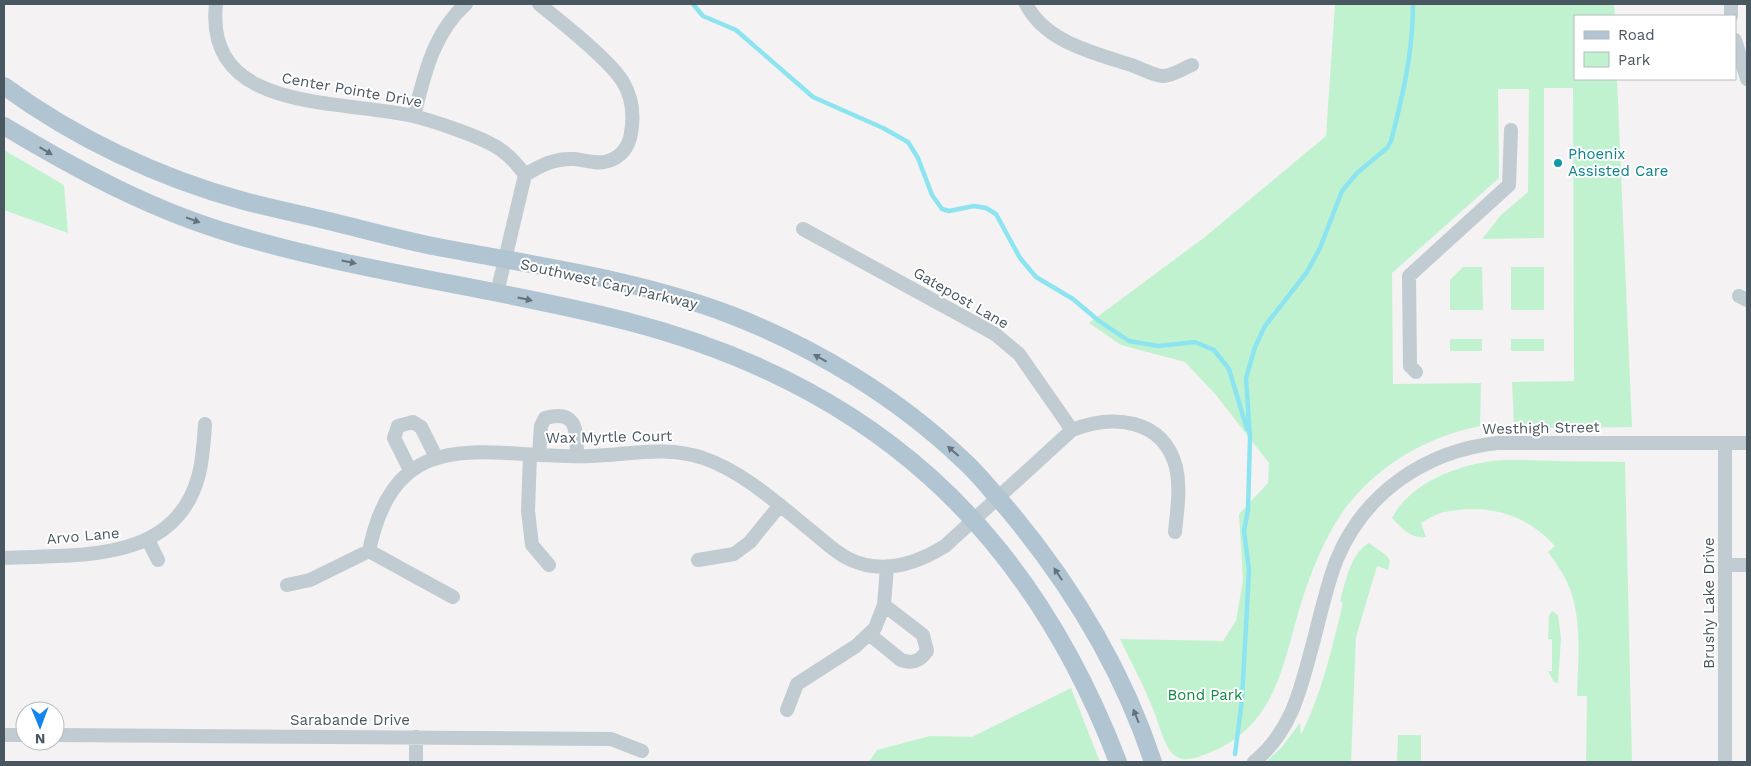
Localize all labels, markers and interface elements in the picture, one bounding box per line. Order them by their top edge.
legend [1574,15,1736,80]
text: Road [1618,26,1655,44]
text: Park [1618,51,1651,69]
street label: Center Pointe Drive [280,69,424,111]
place label: Phoenix Assisted Care [1568,145,1668,180]
one-way arrow [39,147,52,156]
marker: Phoenix Assisted Care [1552,157,1564,169]
one-way arrow [185,217,200,224]
street label: Southwest Cary Parkway [519,255,700,313]
one-way arrow [342,258,358,266]
street label: Gatepost Lane [910,263,1012,333]
one-way arrow [518,296,534,304]
one-way arrow [813,354,827,362]
street label: Westhigh Street [1482,418,1601,438]
street label: Wax Myrtle Court [546,427,673,447]
one-way arrow [947,445,959,457]
street label: Arvo Lane [46,524,120,548]
street label: Brushy Lake Drive [1700,537,1718,669]
one-way arrow [1053,568,1063,581]
park label: Bond Park [1168,686,1243,704]
north arrow [15,701,65,751]
one-way arrow [1132,709,1139,724]
street label: Sarabande Drive [290,711,410,729]
text: N [35,731,46,747]

